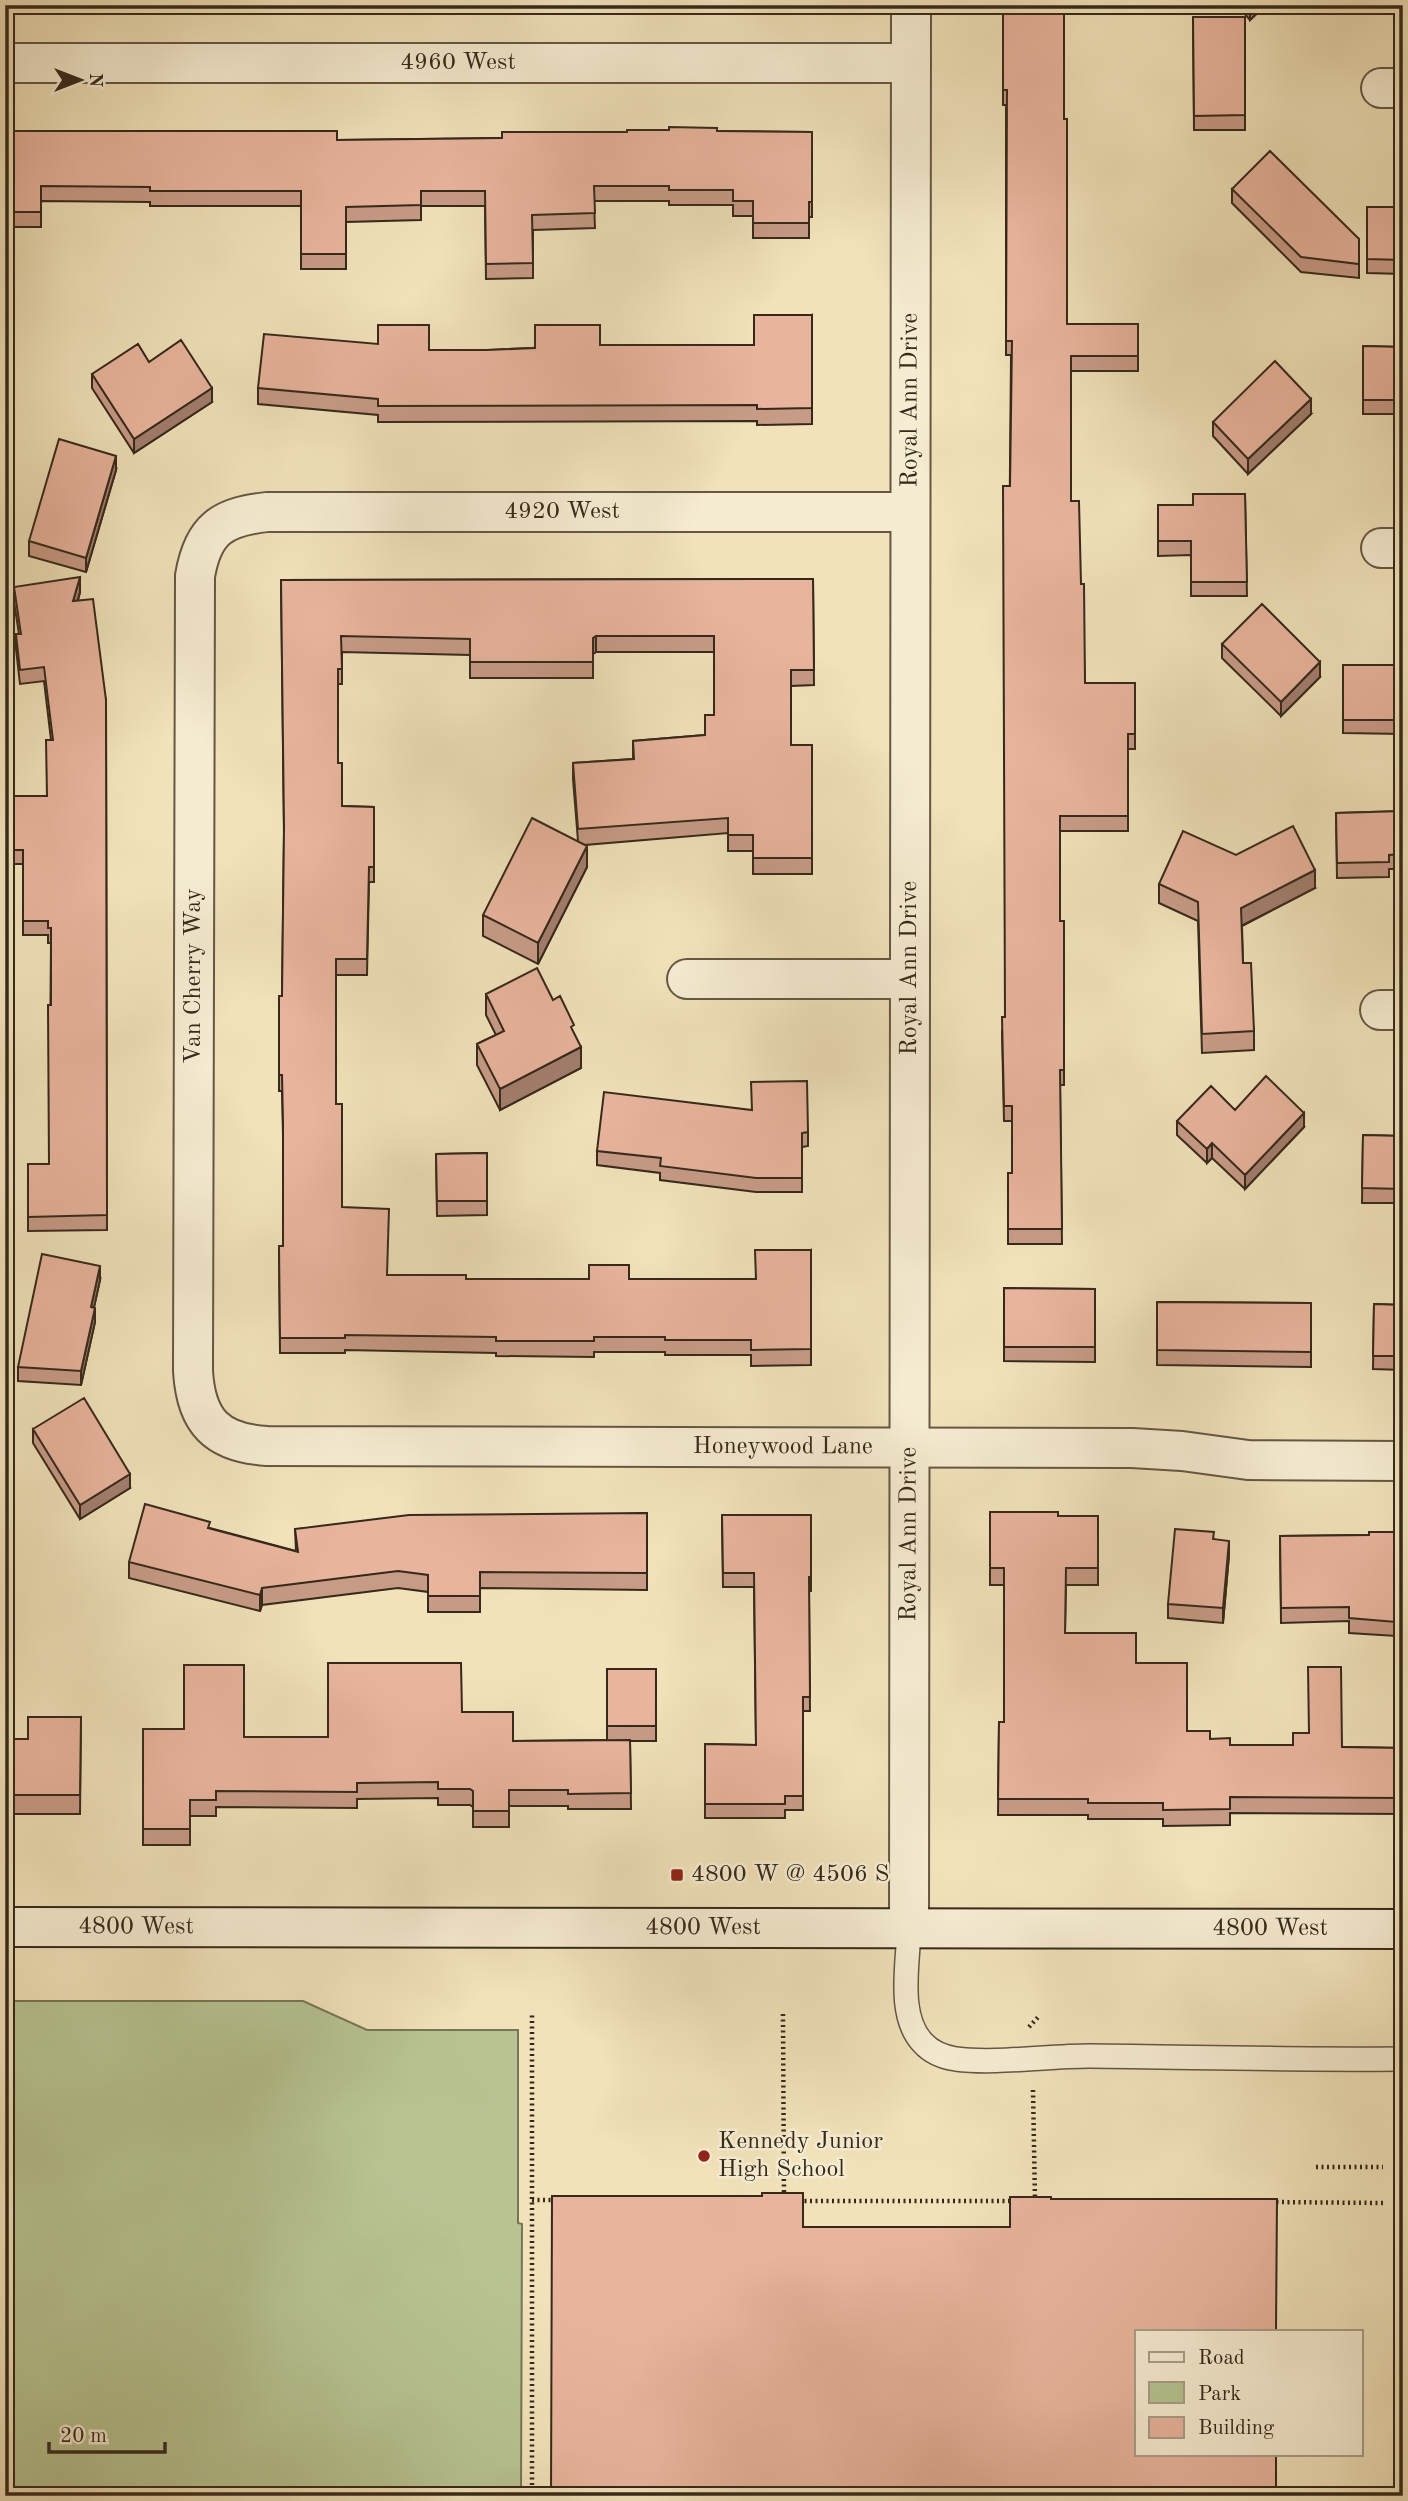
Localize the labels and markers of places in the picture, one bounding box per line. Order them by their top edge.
place label: 4800 W @ 4506 S [691,1863,889,1887]
marker: 4800 W @ 4506 S [669,1867,685,1883]
place label: Kennedy Junior High School [718,2130,883,2182]
marker: Kennedy Junior High School [696,2148,712,2164]

